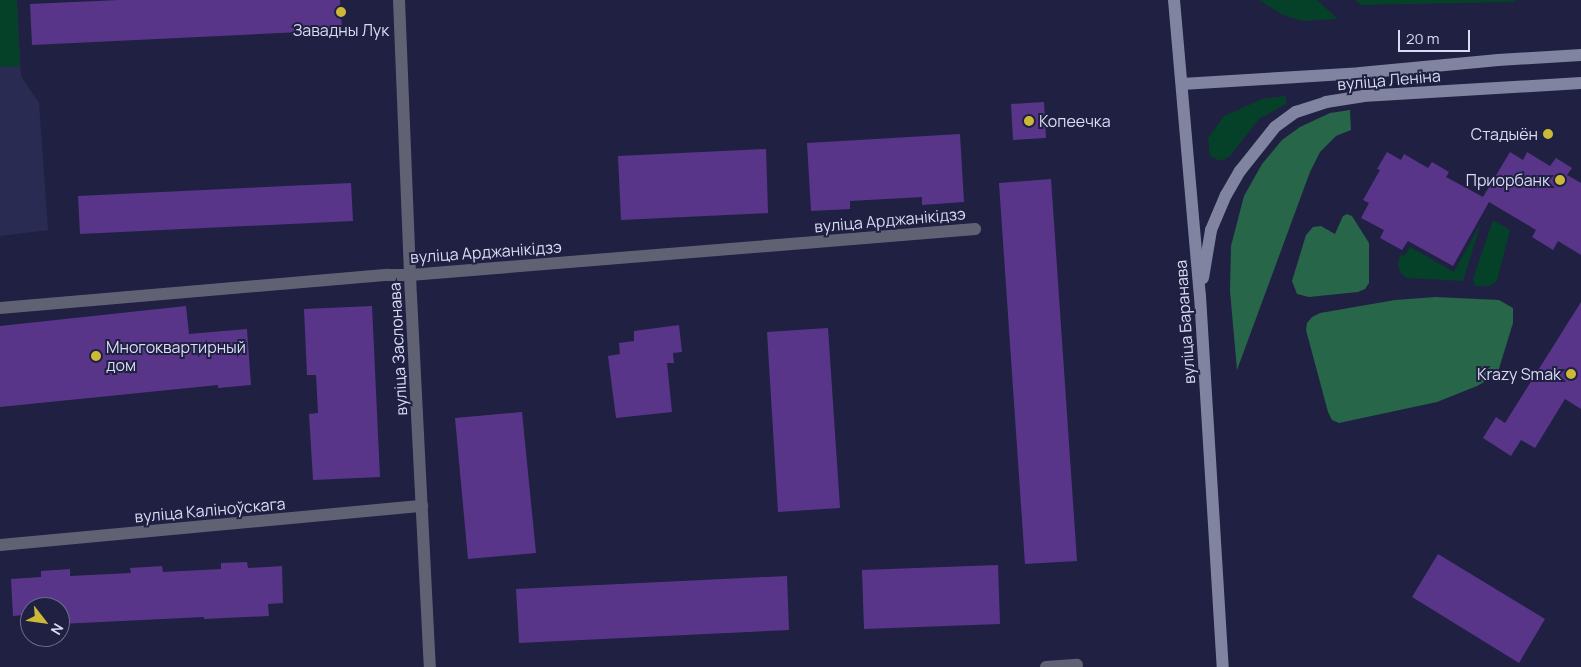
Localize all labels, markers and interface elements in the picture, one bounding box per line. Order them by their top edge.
marker: Завадны Лук [335,6,347,18]
place label: Завадны Лук [293,20,389,40]
scale bar [1401,20,1474,52]
text: 20 m [1406,28,1439,49]
street label: вуліца Леніна [1337,66,1441,94]
place label: Копеечка [1039,111,1111,131]
marker: Копеечка [1023,115,1035,127]
place label: Стадыён [1471,124,1538,144]
marker: Стадыён [1542,128,1554,140]
place label: Приорбанк [1466,170,1550,190]
marker: Приорбанк [1554,174,1566,186]
street label: вуліца Арджанікідзэ [813,204,967,236]
street label: вуліца Арджанікідзэ [410,237,562,267]
street label: вуліца Баранава [1171,259,1199,385]
street label: вуліца Заслонава [385,282,411,416]
place label: Многоквартирный дом [106,337,246,375]
marker: Многоквартирный дом [90,350,102,362]
place label: Krazy Smak [1477,364,1561,384]
marker: Krazy Smak [1565,368,1577,380]
street label: вуліца Каліноўскага [134,494,286,526]
north arrow [20,597,70,647]
text: N [47,620,68,638]

